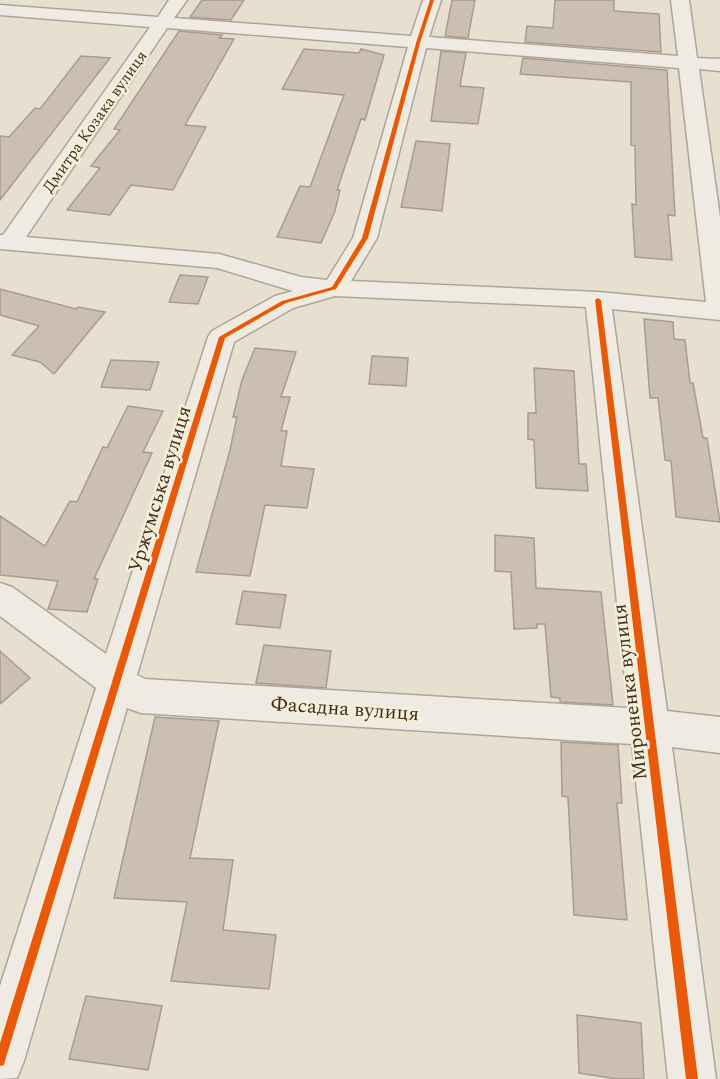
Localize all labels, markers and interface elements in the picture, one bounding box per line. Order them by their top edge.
street label: Дмитра Козака вулиця [36,45,153,198]
street label: Уржумська вулиця [120,402,200,576]
street label: Мироненка вулиця [604,602,656,782]
street label: Фасадна вулиця [270,689,420,729]

